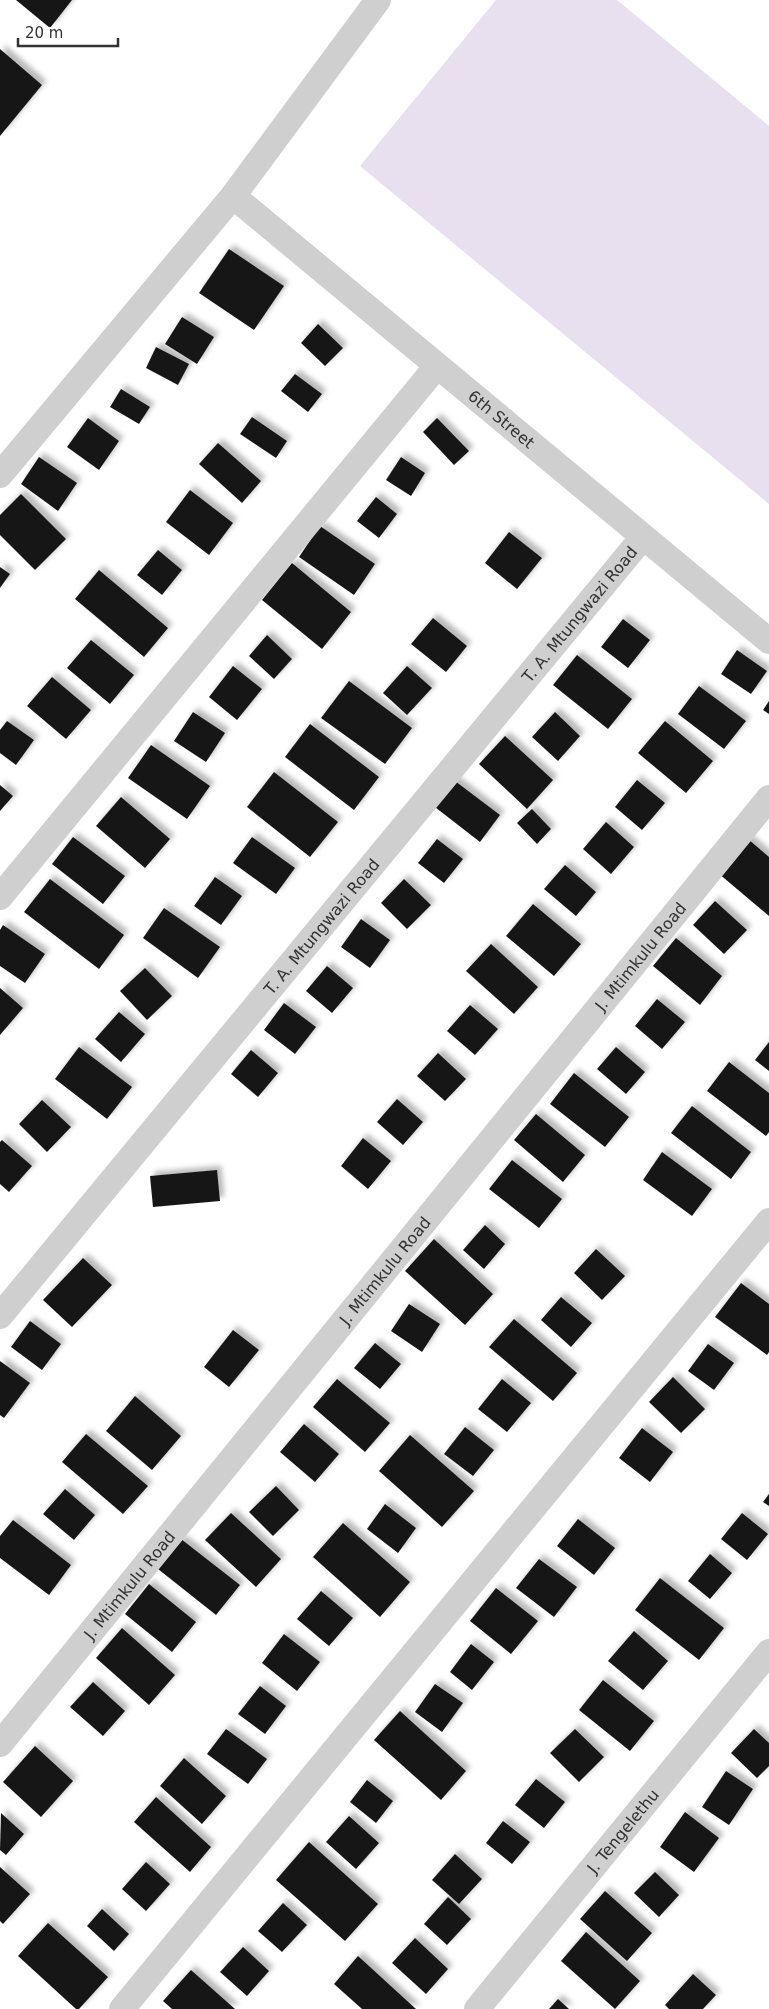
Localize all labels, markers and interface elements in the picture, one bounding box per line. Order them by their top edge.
scale bar [18,15,118,47]
text: 20 m [25,24,63,42]
street label: 6th Street [464,386,538,452]
street label: T. A. Mtungwazi Road [517,543,641,687]
street label: T. A. Mtungwazi Road [260,855,383,999]
street label: J. Mtimkulu Road [590,899,690,1015]
street label: J. Mtimkulu Road [335,1213,435,1330]
street label: J. Mtimkulu Road [79,1527,179,1644]
street label: J. Tengelethu [582,1785,663,1878]

